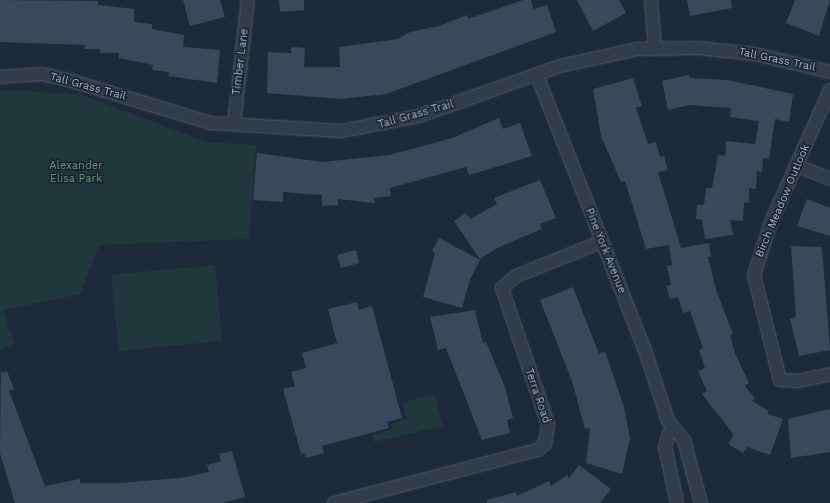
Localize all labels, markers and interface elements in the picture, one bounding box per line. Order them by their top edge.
street label: Timber Lane [230,28,252,96]
street label: Tall Grass Trail [737,45,817,75]
street label: Tall Grass Trail [48,70,128,104]
street label: Tall Grass Trail [376,98,456,132]
street label: Birch Meadow Outlook [753,142,813,260]
park label: Alexander Elisa Park [49,160,103,186]
street label: Pine York Avenue [582,206,628,296]
street label: Terra Road [521,367,553,425]

